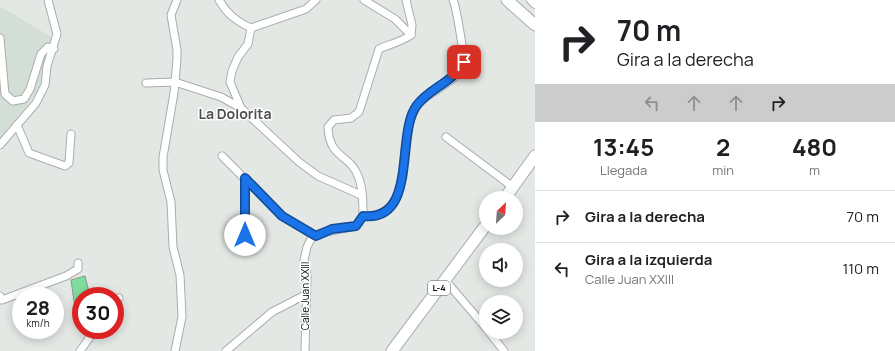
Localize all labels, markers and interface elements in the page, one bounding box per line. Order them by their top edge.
text: 70 m [617,11,681,49]
icon: right [551,16,603,68]
pin [447,45,481,79]
text: Gira a la derecha [617,47,754,71]
icon: arrive [453,51,475,73]
icon: left [641,92,663,114]
icon: ahead [683,92,705,114]
icon: ahead [725,92,747,114]
icon: right [767,92,789,114]
district label: La Dolorita [198,104,272,123]
text: 13:45 [593,130,654,163]
text: 2 [716,130,730,163]
text: 480 [792,130,837,163]
text: Llegada [600,161,647,179]
text: min [712,161,734,179]
text: m [809,161,820,179]
north arrow [479,191,523,235]
map controls [479,191,523,339]
icon: right [551,206,573,228]
text: Gira a la derecha [585,206,705,227]
text: 70 m [847,206,879,227]
position arrow [224,214,266,256]
button: sound [479,243,523,287]
text: Gira a la izquierda [585,249,712,270]
icon: left [551,258,573,280]
text: 110 m [842,258,879,279]
street label: Calle Juan XXIII [298,262,312,330]
text: Calle Juan XXIII [585,270,674,288]
road number: L-4 [428,281,450,295]
speed limit sign: 30 [72,287,124,339]
text: 28 [26,294,50,321]
button: layers [479,295,523,339]
text: km/h [26,316,50,330]

